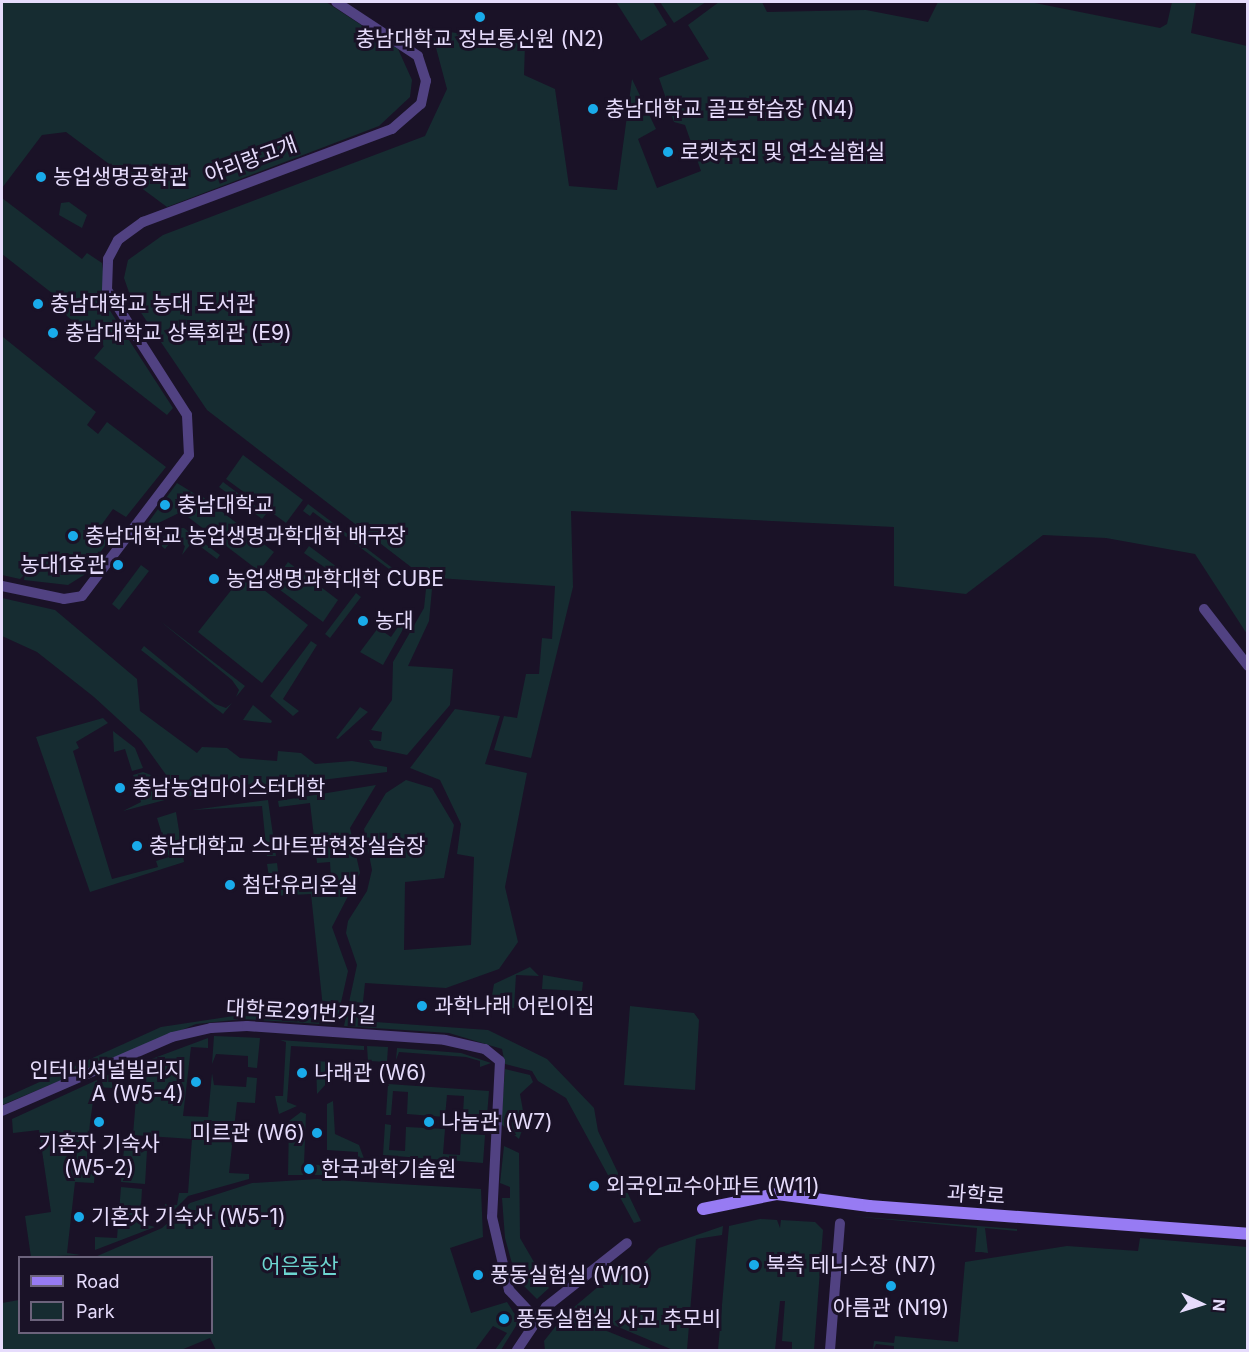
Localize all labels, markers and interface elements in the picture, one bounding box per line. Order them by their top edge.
marker: 충남대학교 정보통신원 (N2) [473,10,487,24]
place label: 충남대학교 정보통신원 (N2) [356,26,604,52]
place label: 충남대학교 골프학습장 (N4) [605,96,855,122]
marker: 충남대학교 골프학습장 (N4) [586,102,600,116]
street label: 아리랑고개 [201,132,301,188]
place label: 로켓추진 및 연소실험실 [680,139,885,165]
marker: 로켓추진 및 연소실험실 [661,145,675,159]
place label: 농업생명공학관 [53,164,188,190]
marker: 농업생명공학관 [34,170,48,184]
place label: 충남대학교 농대 도서관 [50,291,255,317]
marker: 충남대학교 농대 도서관 [31,297,45,311]
place label: 충남대학교 상록회관 (E9) [65,320,292,346]
marker: 충남대학교 상록회관 (E9) [46,326,60,340]
place label: 충남대학교 [177,492,274,518]
marker: 충남대학교 [158,498,172,512]
place label: 충남대학교 농업생명과학대학 배구장 [85,523,406,549]
marker: 충남대학교 농업생명과학대학 배구장 [66,529,80,543]
place label: 농대1호관 [20,552,106,578]
marker: 농대1호관 [111,558,125,572]
place label: 농업생명과학대학 CUBE [226,566,444,592]
marker: 농업생명과학대학 CUBE [207,572,221,586]
place label: 농대 [375,608,414,634]
marker: 농대 [356,614,370,628]
place label: 충남농업마이스터대학 [132,775,325,801]
marker: 충남농업마이스터대학 [113,781,127,795]
place label: 충남대학교 스마트팜현장실습장 [149,833,425,859]
marker: 충남대학교 스마트팜현장실습장 [130,839,144,853]
place label: 첨단유리온실 [242,872,358,898]
marker: 첨단유리온실 [223,878,237,892]
place label: 과학나래 어린이집 [434,993,594,1019]
street label: 대학로291번가길 [225,995,377,1029]
marker: 과학나래 어린이집 [415,999,429,1013]
place label: 인터내셔널빌리지 A (W5-4) [29,1057,184,1107]
place label: 나래관 (W6) [314,1060,427,1086]
marker: 나래관 (W6) [295,1066,309,1080]
marker: 인터내셔널빌리지 A (W5-4) [189,1075,203,1089]
place label: 나눔관 (W7) [441,1109,553,1135]
marker: 기혼자 기숙사 (W5-2) [92,1115,106,1129]
marker: 나눔관 (W7) [422,1115,436,1129]
place label: 미르관 (W6) [192,1120,305,1146]
marker: 미르관 (W6) [310,1126,324,1140]
place label: 기혼자 기숙사 (W5-2) [38,1131,160,1181]
place label: 한국과학기술원 [321,1156,456,1182]
marker: 한국과학기술원 [302,1162,316,1176]
place label: 외국인교수아파트 (W11) [606,1173,820,1199]
marker: 외국인교수아파트 (W11) [587,1179,601,1193]
street label: 과학로 [946,1180,1006,1210]
place label: 기혼자 기숙사 (W5-1) [91,1204,286,1230]
marker: 기혼자 기숙사 (W5-1) [72,1210,86,1224]
place label: 북측 테니스장 (N7) [766,1252,937,1278]
park label: 어은동산 [261,1253,339,1279]
legend [18,1256,213,1334]
marker: 북측 테니스장 (N7) [747,1258,761,1272]
place label: 풍동실험실 (W10) [490,1262,650,1288]
marker: 풍동실험실 (W10) [471,1268,485,1282]
text: Road [76,1271,119,1292]
north arrow [1171,1274,1231,1334]
marker: 아름관 (N19) [884,1279,898,1293]
place label: 아름관 (N19) [833,1295,949,1321]
text: N [1209,1298,1229,1312]
text: Park [76,1301,115,1322]
place label: 풍동실험실 사고 추모비 [516,1306,721,1332]
marker: 풍동실험실 사고 추모비 [497,1312,511,1326]

